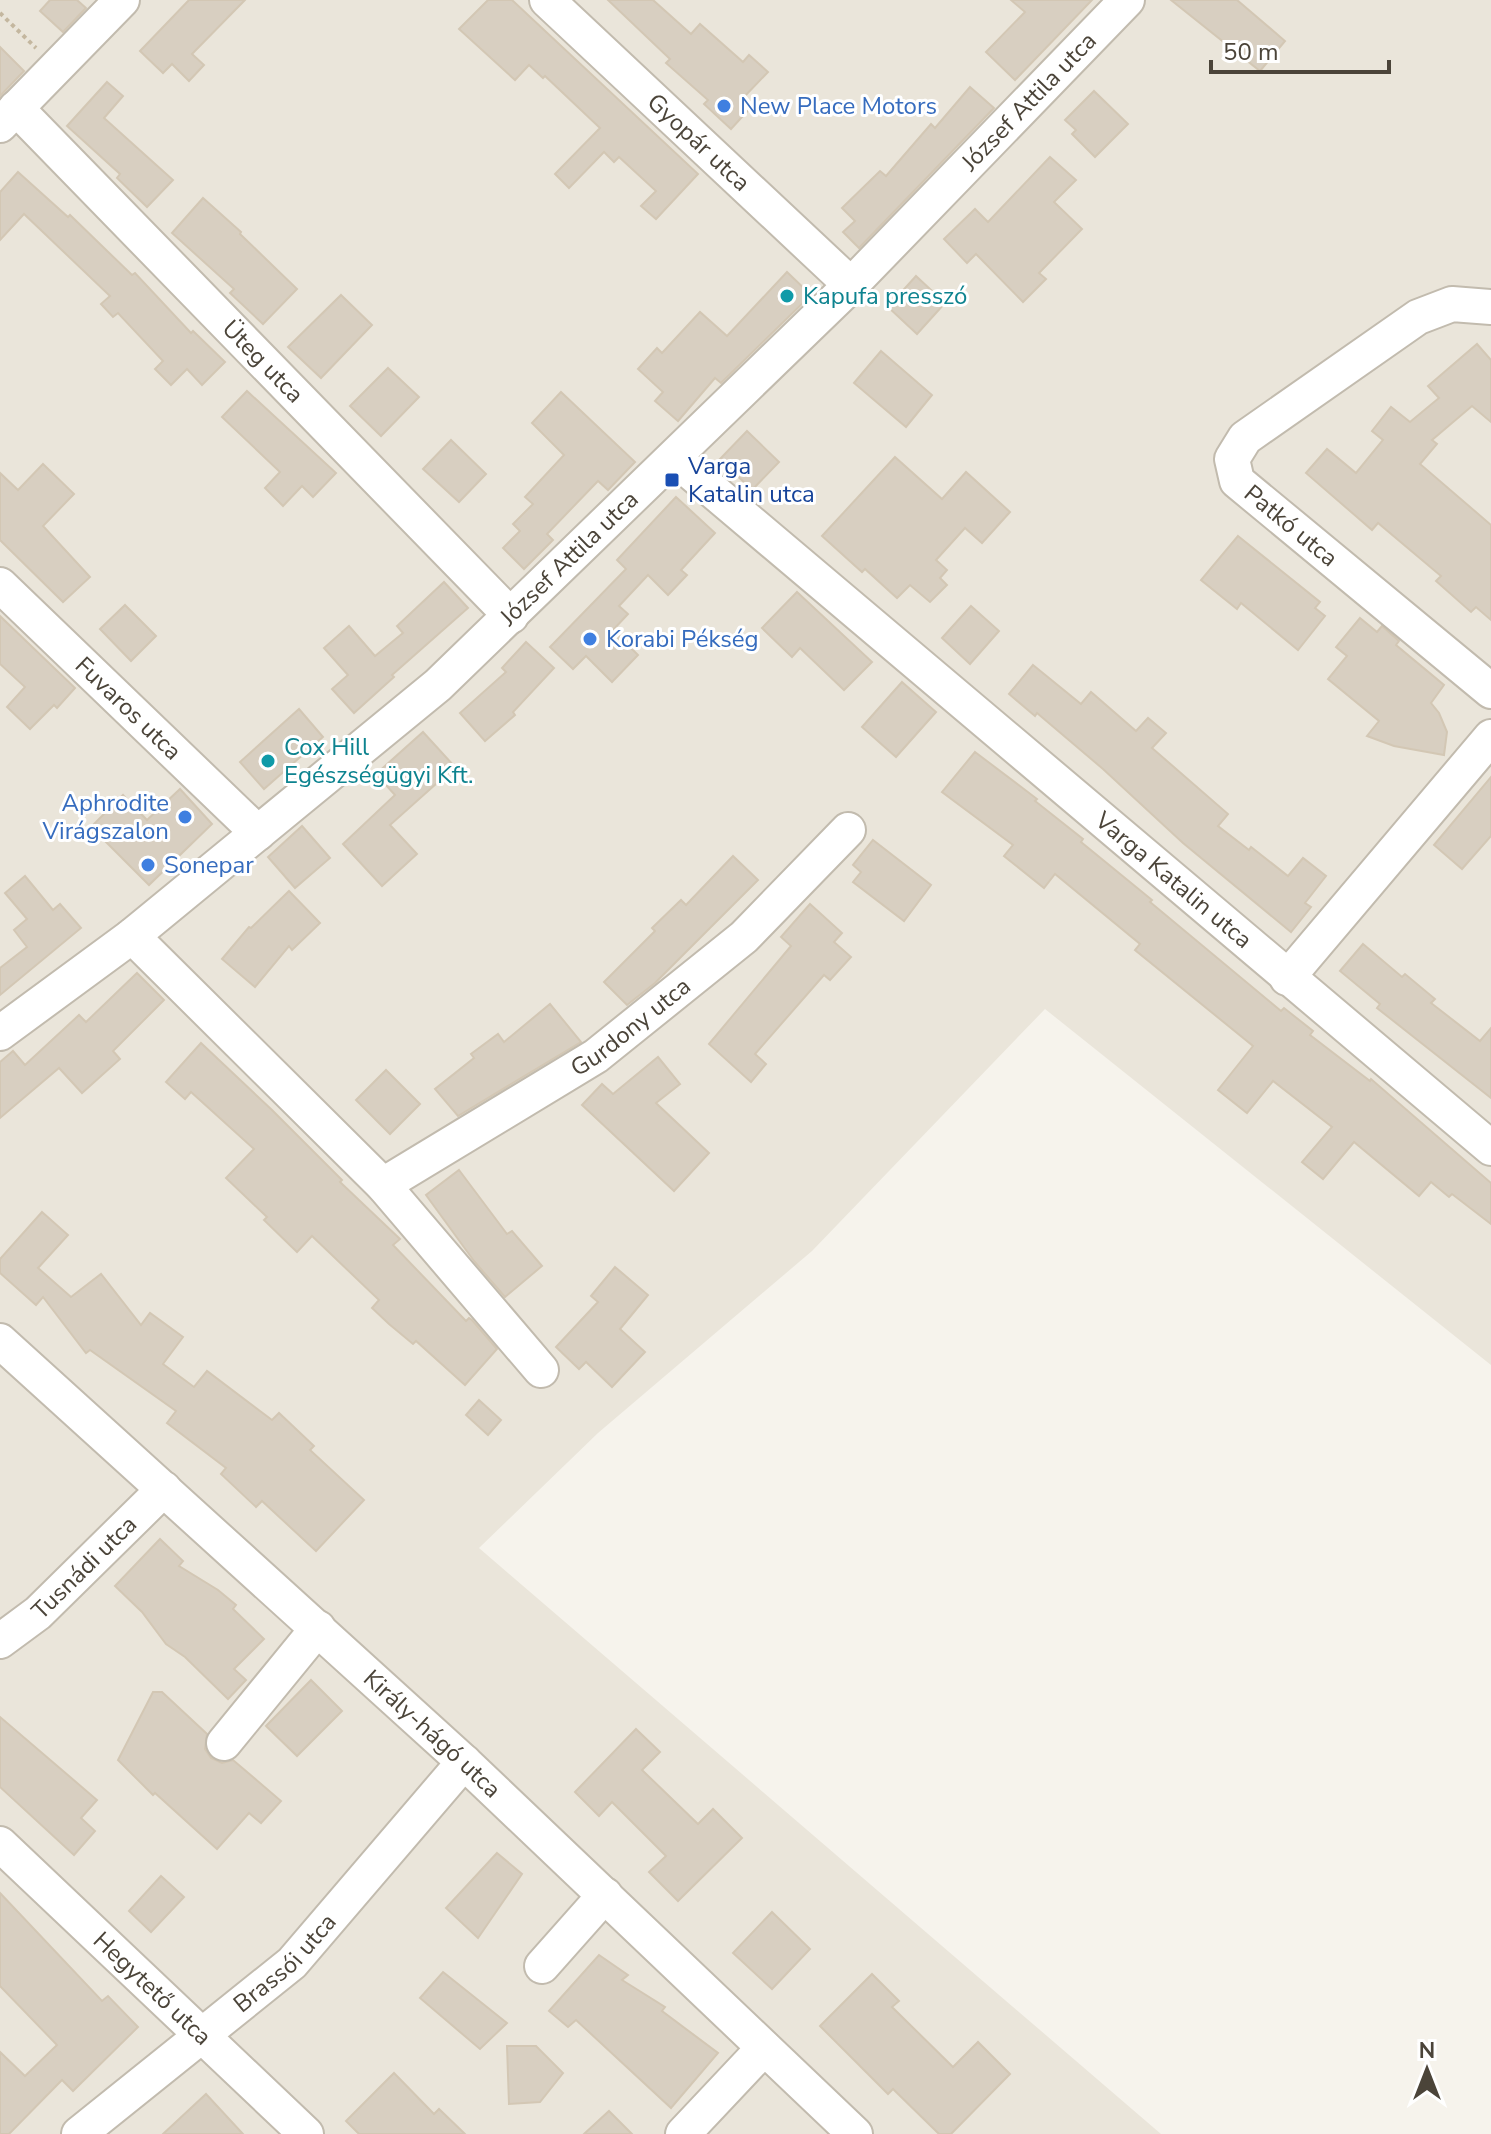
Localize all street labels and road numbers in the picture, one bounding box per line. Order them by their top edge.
street label: József Attila utca [953,25,1103,178]
street label: Gyopár utca [640,86,757,198]
street label: Üteg utca [215,313,311,410]
street label: Patkó utca [1237,477,1345,574]
street label: József Attila utca [492,484,645,633]
street label: Fuvaros utca [68,650,189,767]
street label: Varga Katalin utca [1088,804,1259,956]
street label: Gurdony utca [564,970,697,1084]
street label: Tusnádi utca [25,1509,144,1626]
street label: Király-hágó utca [357,1662,508,1805]
street label: Brassói utca [227,1907,343,2020]
street label: Hegytető utca [86,1925,219,2052]

